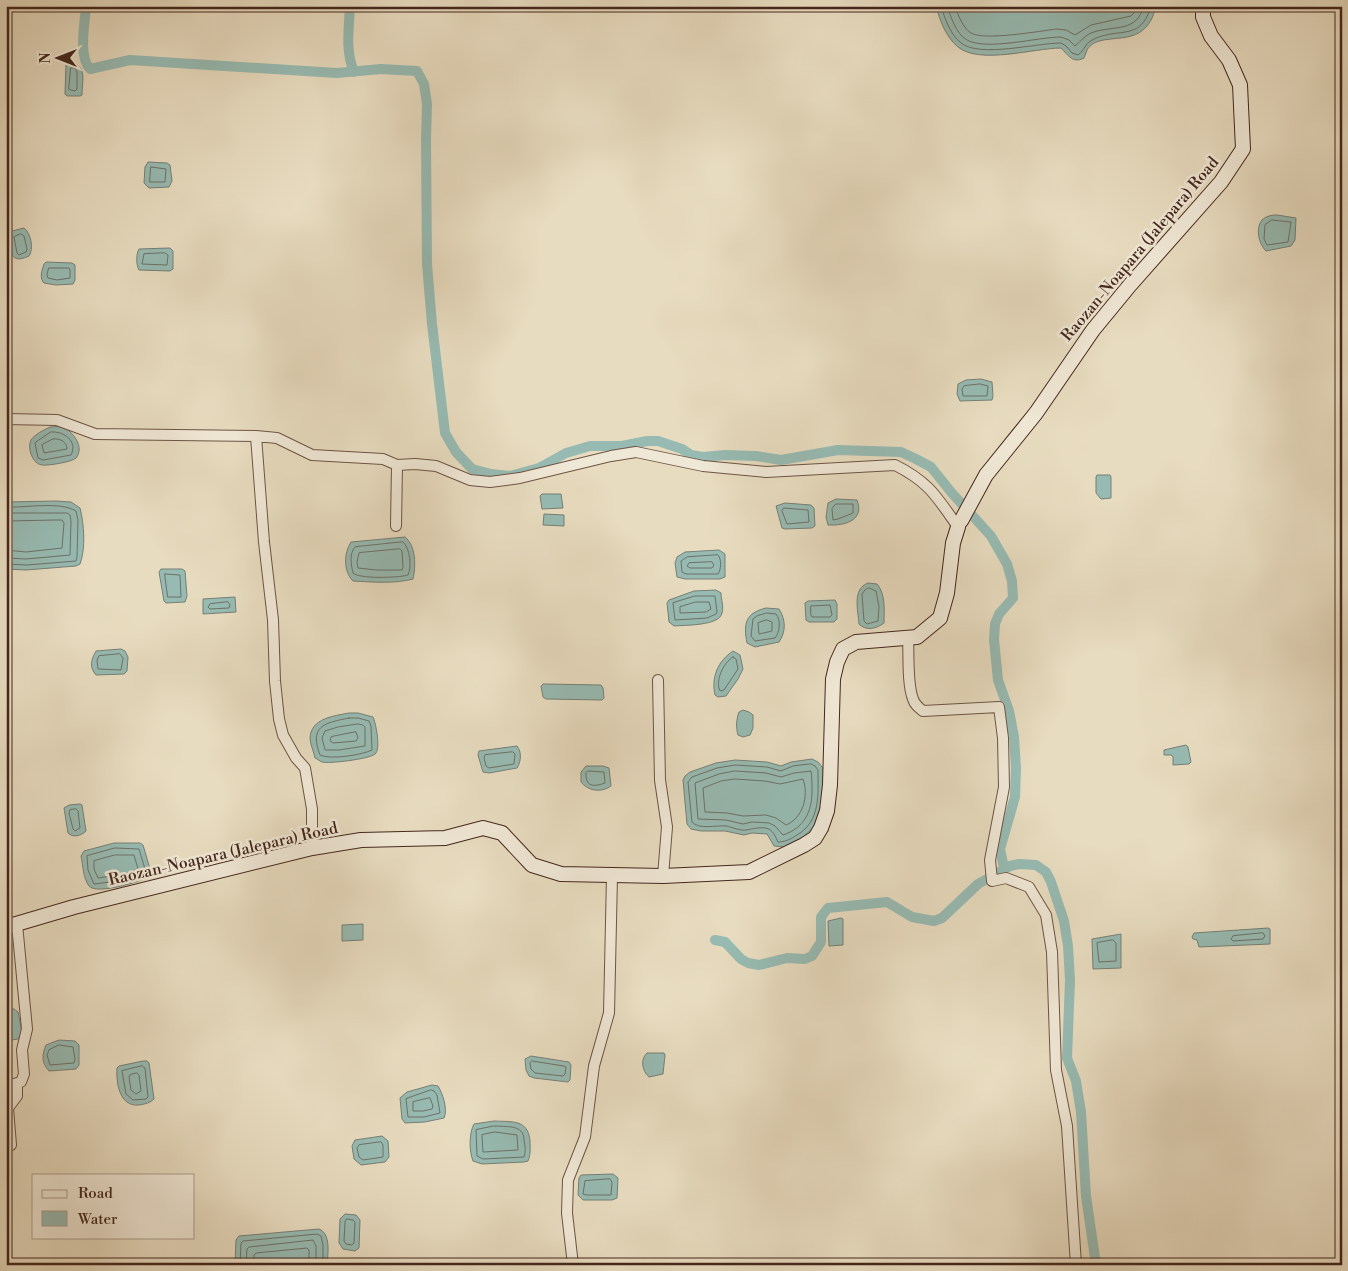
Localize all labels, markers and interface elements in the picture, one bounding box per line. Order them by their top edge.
north arrow [32,32,82,82]
text: N [37,52,55,64]
street label: Raozan-Noapara (Jalepara) Road [1057,153,1223,345]
street label: Raozan-Noapara (Jalepara) Road [106,818,340,890]
legend [32,1174,195,1238]
text: Road [78,1184,113,1203]
text: Water [77,1210,118,1229]

